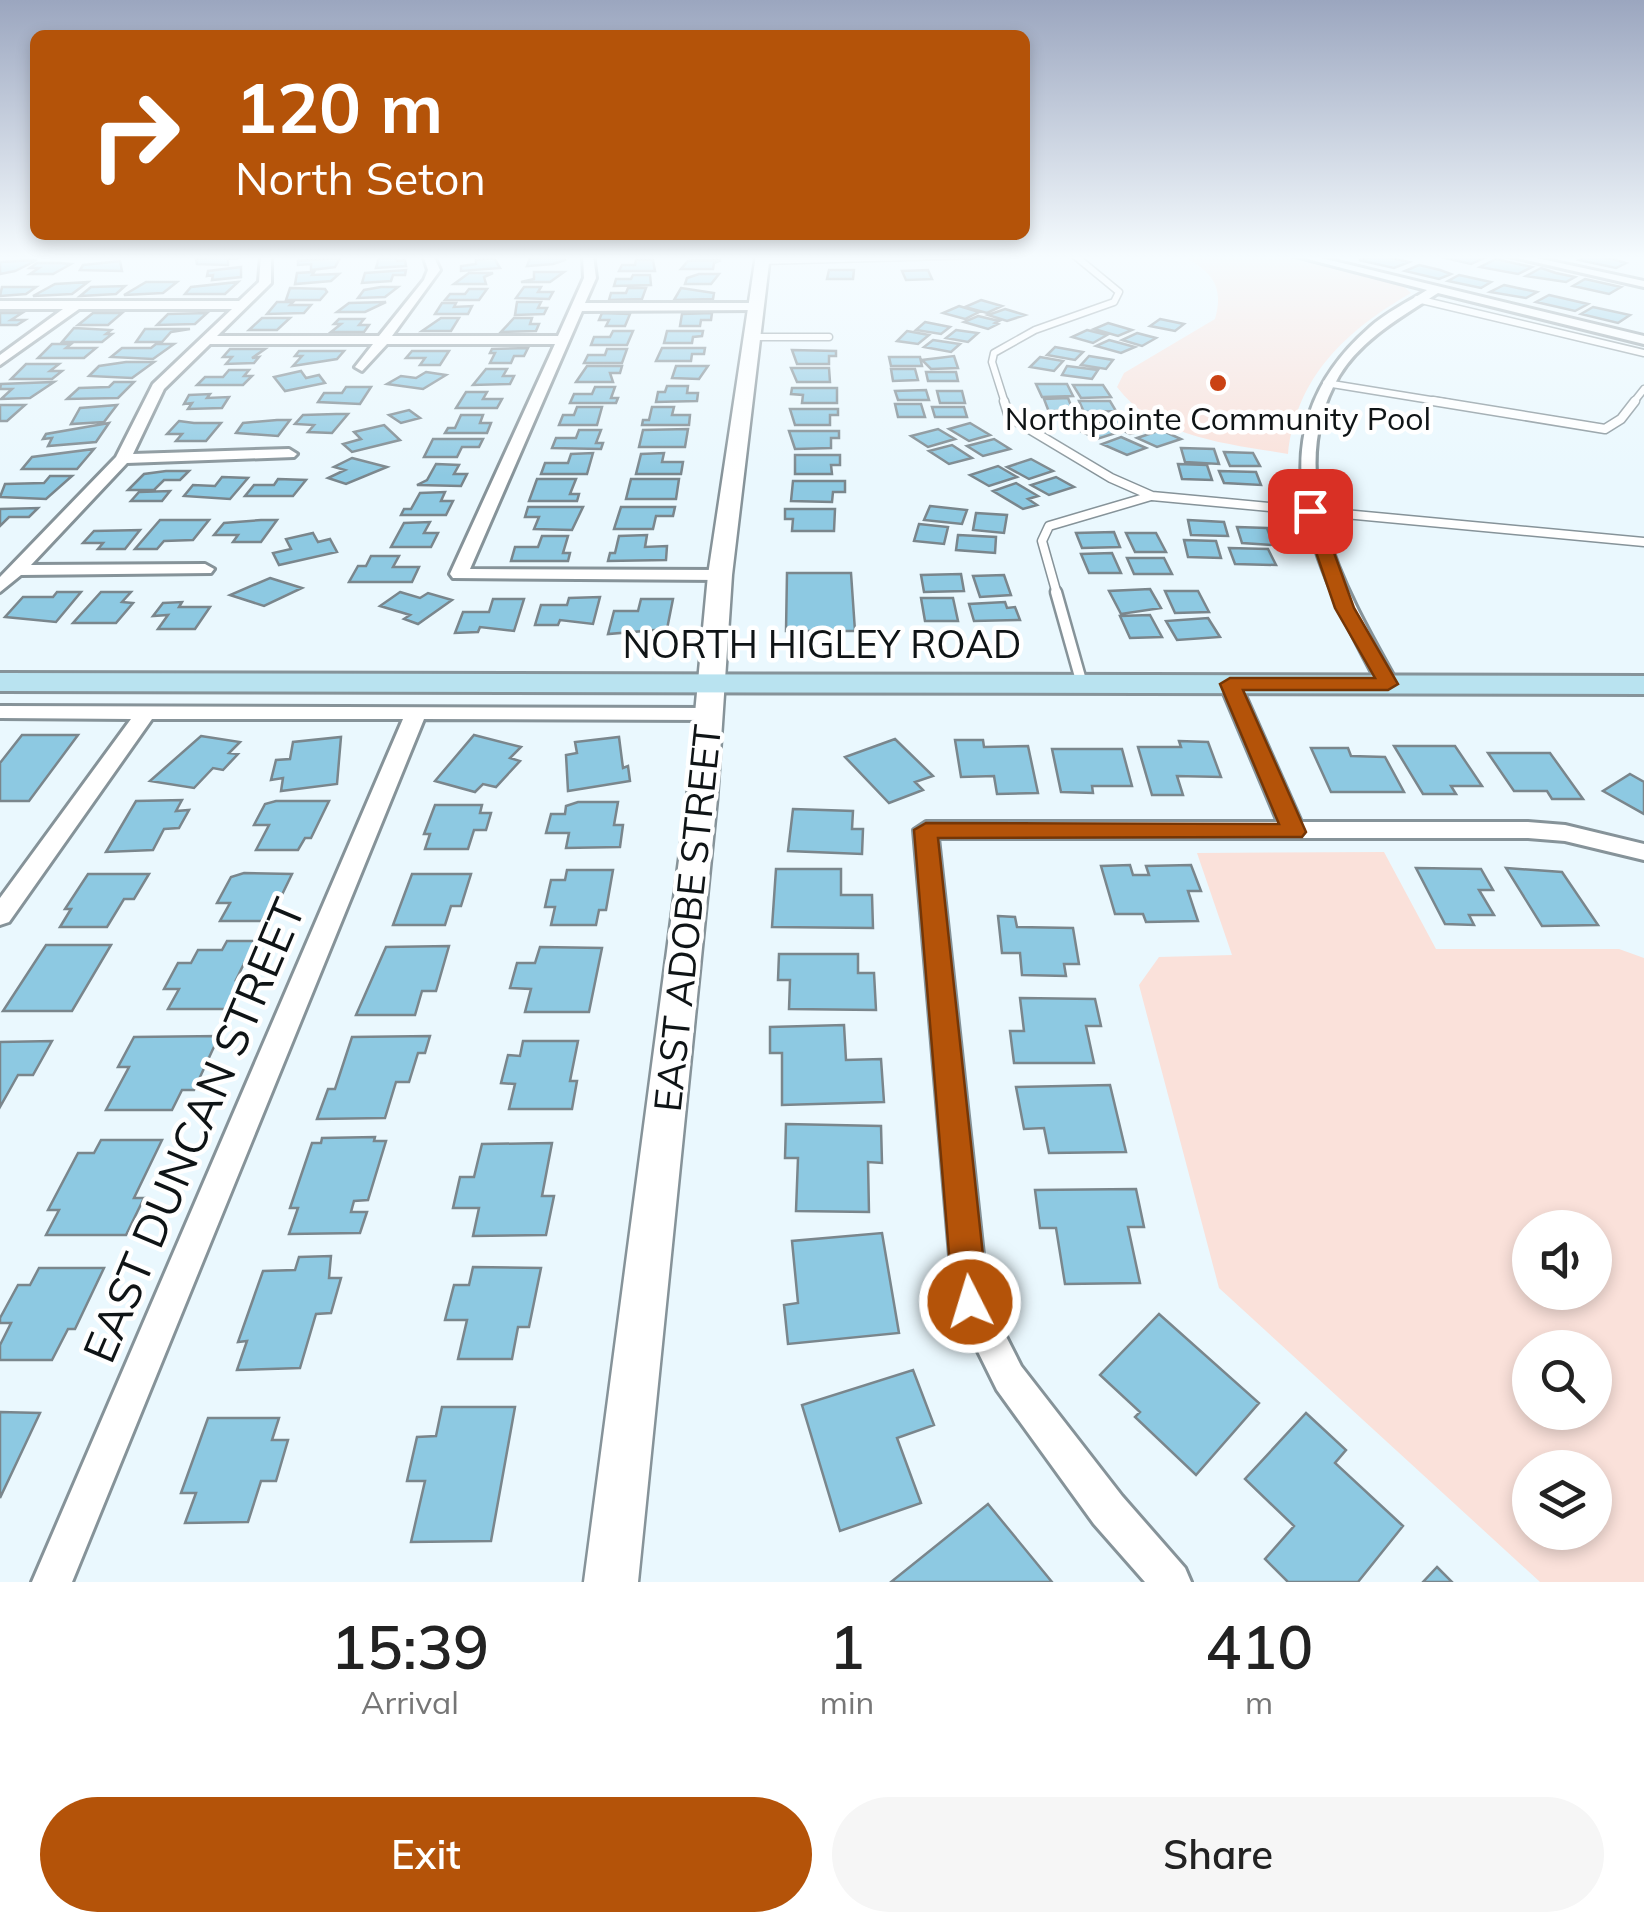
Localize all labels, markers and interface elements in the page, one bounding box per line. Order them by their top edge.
text: 120 m [235,63,443,151]
icon: right [70,70,200,200]
text: North Seton [235,150,486,206]
marker: Northpointe Community Pool [1207,372,1229,394]
place label: Northpointe Community Pool [1005,398,1431,438]
pin [1268,469,1353,554]
icon: arrive [1283,484,1338,539]
street label: NORTH HIGLEY ROAD [622,620,1022,668]
street label: EAST ADOBE STREET [643,722,731,1114]
street label: EAST DUNCAN STREET [70,890,316,1370]
map controls [1512,1210,1612,1550]
button: sound [1512,1210,1612,1310]
position arrow [918,1250,1022,1354]
button: search [1512,1330,1612,1430]
button: layers [1512,1450,1612,1550]
text: 15:39 [331,1609,489,1684]
text: 1 [829,1609,865,1684]
text: 410 [1205,1609,1313,1684]
text: Arrival [361,1682,459,1722]
text: min [820,1682,874,1722]
text: m [1245,1682,1273,1722]
button: Exit [40,1797,812,1912]
button: Share [832,1797,1604,1912]

